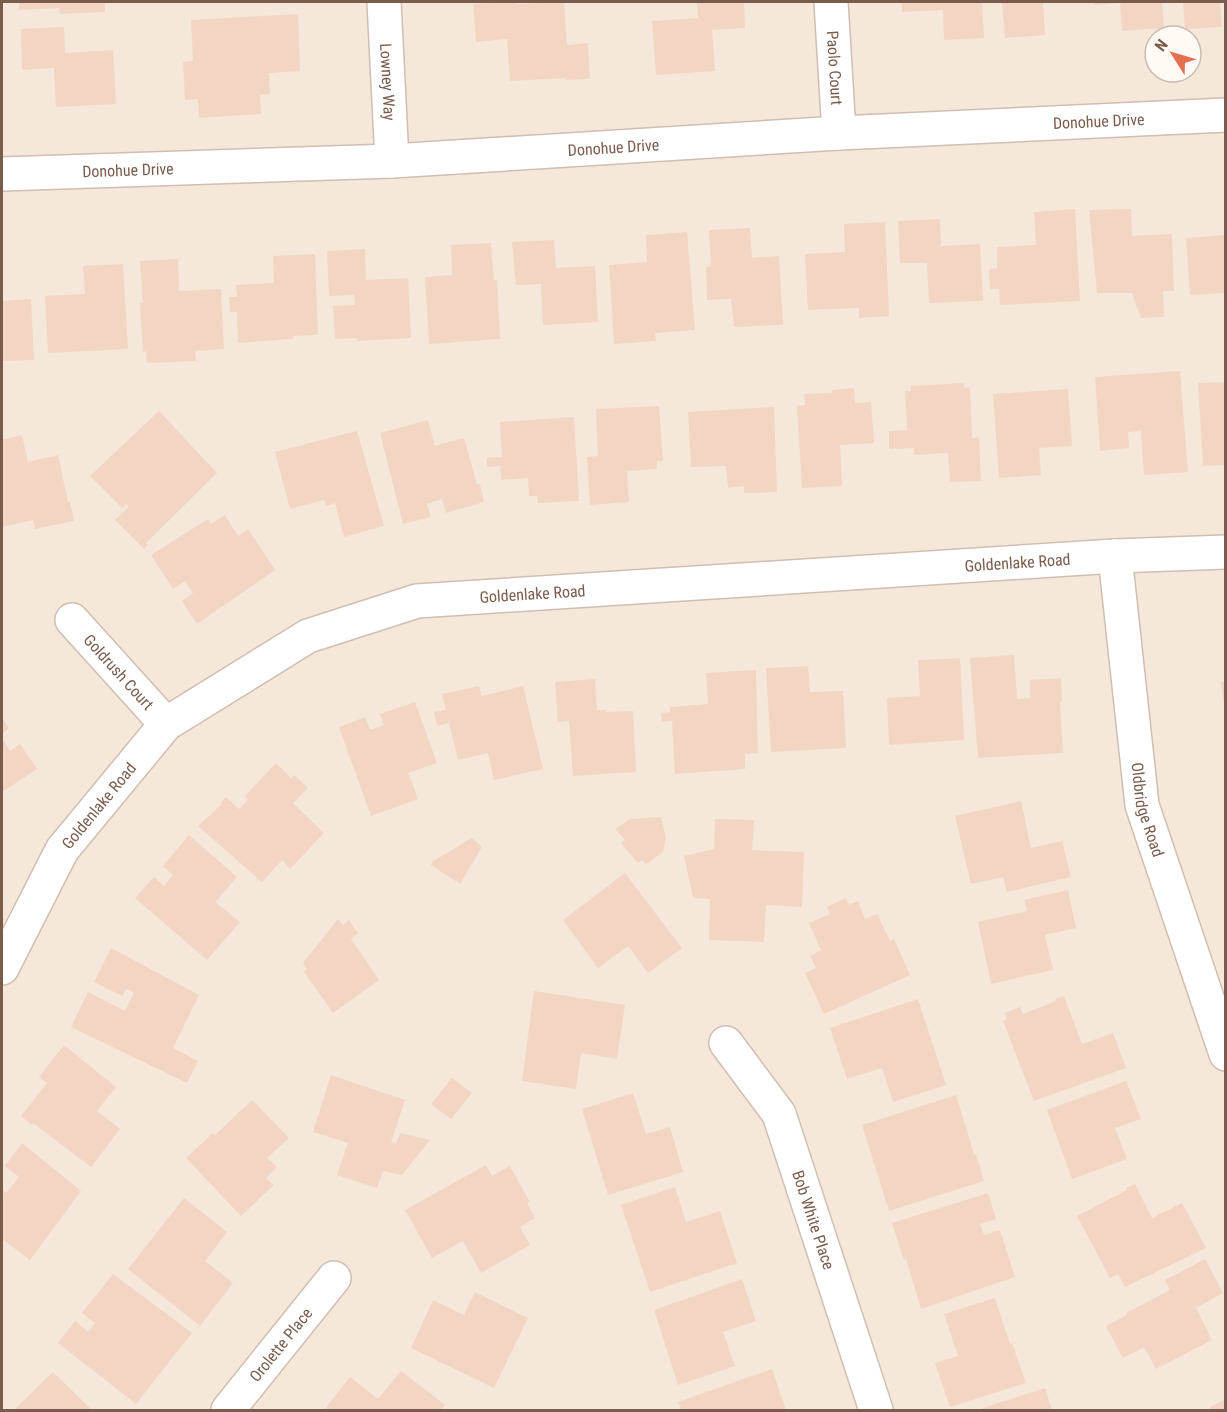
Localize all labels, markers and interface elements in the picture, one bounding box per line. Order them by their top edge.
north arrow [1143,24,1203,84]
street label: Paolo Court [823,30,847,106]
text: N [1151,36,1172,55]
street label: Lowney Way [377,43,399,122]
street label: Donohue Drive [1052,109,1145,133]
street label: Donohue Drive [567,135,660,159]
street label: Donohue Drive [82,159,174,181]
street label: Goldenlake Road [964,549,1071,575]
street label: Goldenlake Road [479,581,586,606]
street label: Goldrush Court [80,630,158,714]
street label: Goldenlake Road [58,759,140,853]
street label: Oldbridge Road [1128,761,1168,859]
street label: Bob White Place [789,1168,839,1272]
street label: Orolette Place [245,1304,316,1385]

